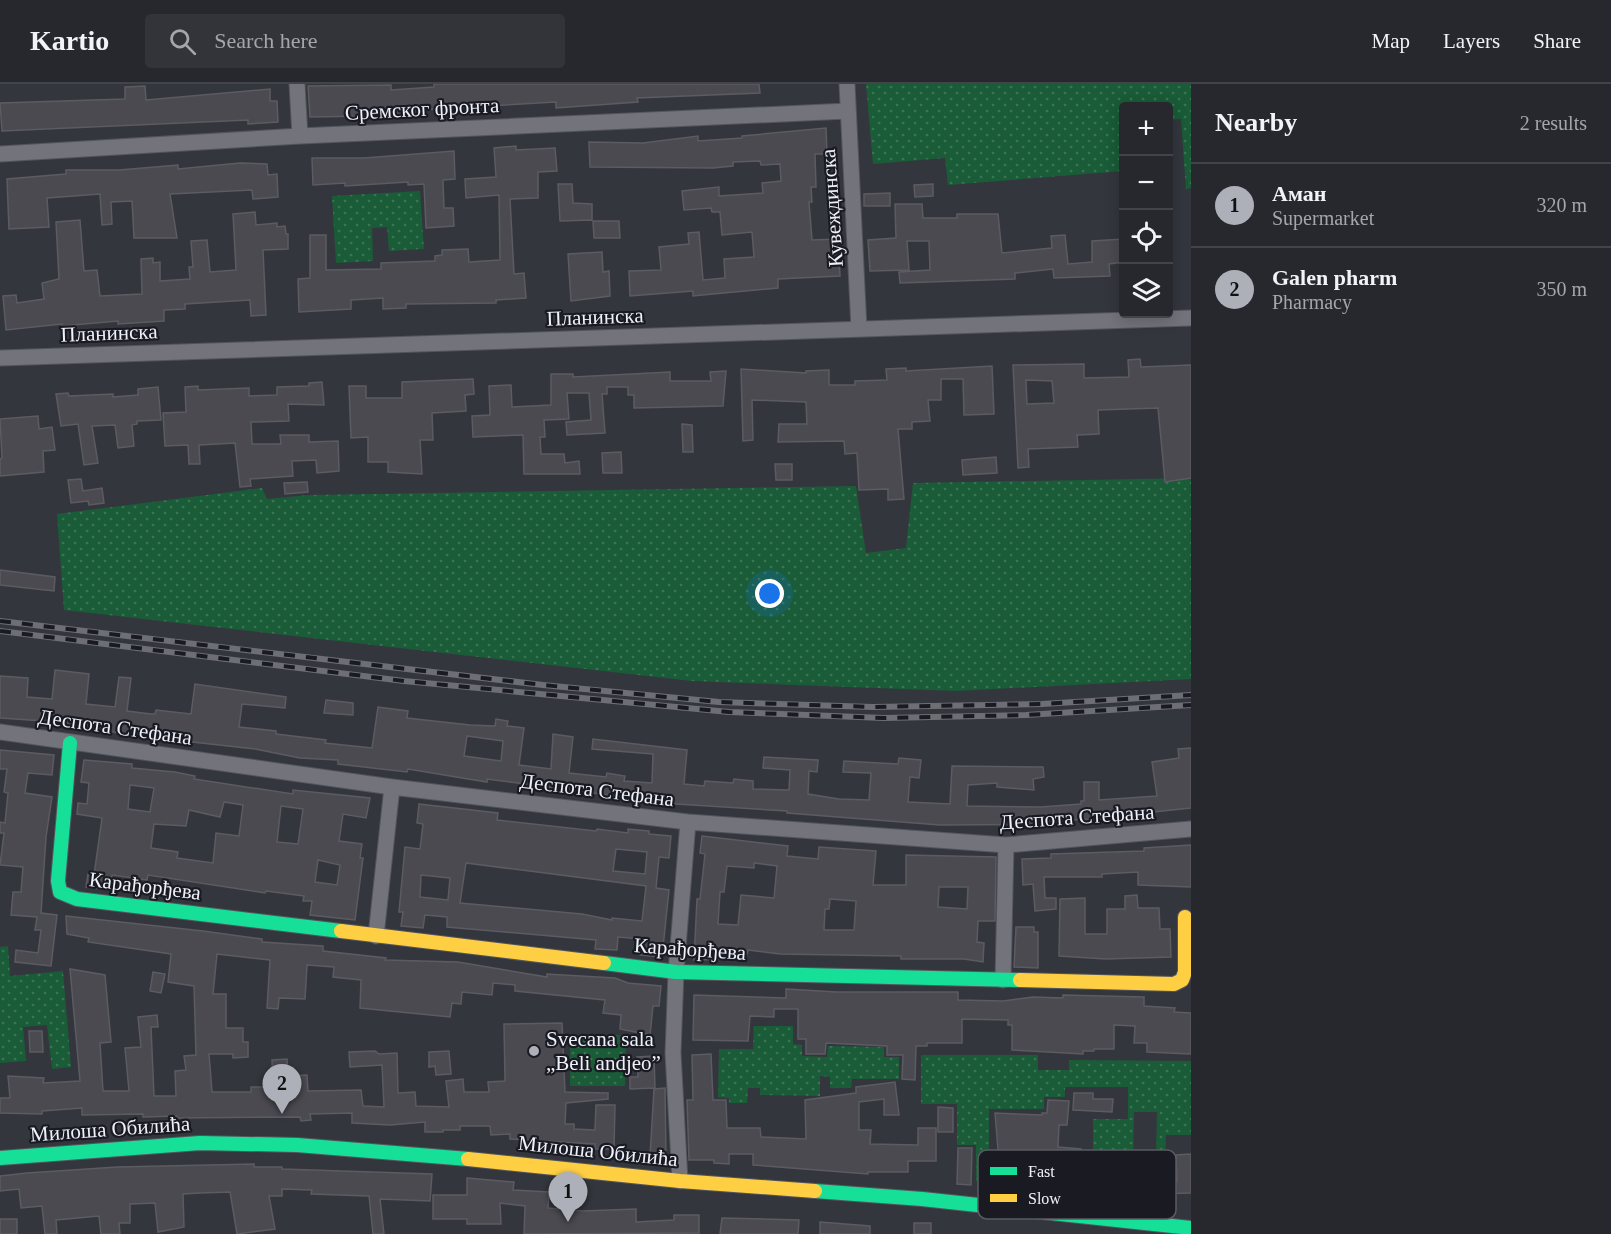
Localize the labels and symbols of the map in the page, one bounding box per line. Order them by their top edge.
street label: Сремског фронта [344,93,500,125]
street label: Кувеждинска [816,148,848,268]
street label: Планинска [546,303,645,331]
street label: Планинска [60,319,159,347]
your location [755,579,784,608]
street label: Деспота Стефана [36,704,194,750]
street label: Деспота Стефана [519,769,676,811]
street label: Деспота Стефана [999,800,1156,834]
street label: Карађорђева [88,867,203,905]
street label: Карађорђева [633,933,748,965]
place label: Svecana sala „Beli andjeo” [546,1027,661,1075]
marker: Svecana sala „Beli andjeo” [527,1044,541,1058]
pin: 2 [262,1064,302,1114]
street label: Милоша Обилића [29,1111,191,1147]
street label: Милоша Обилића [517,1131,680,1171]
legend [978,1150,1176,1219]
text: Fast [1028,1163,1055,1180]
pin: 1 [548,1172,588,1222]
text: Slow [1028,1190,1061,1207]

